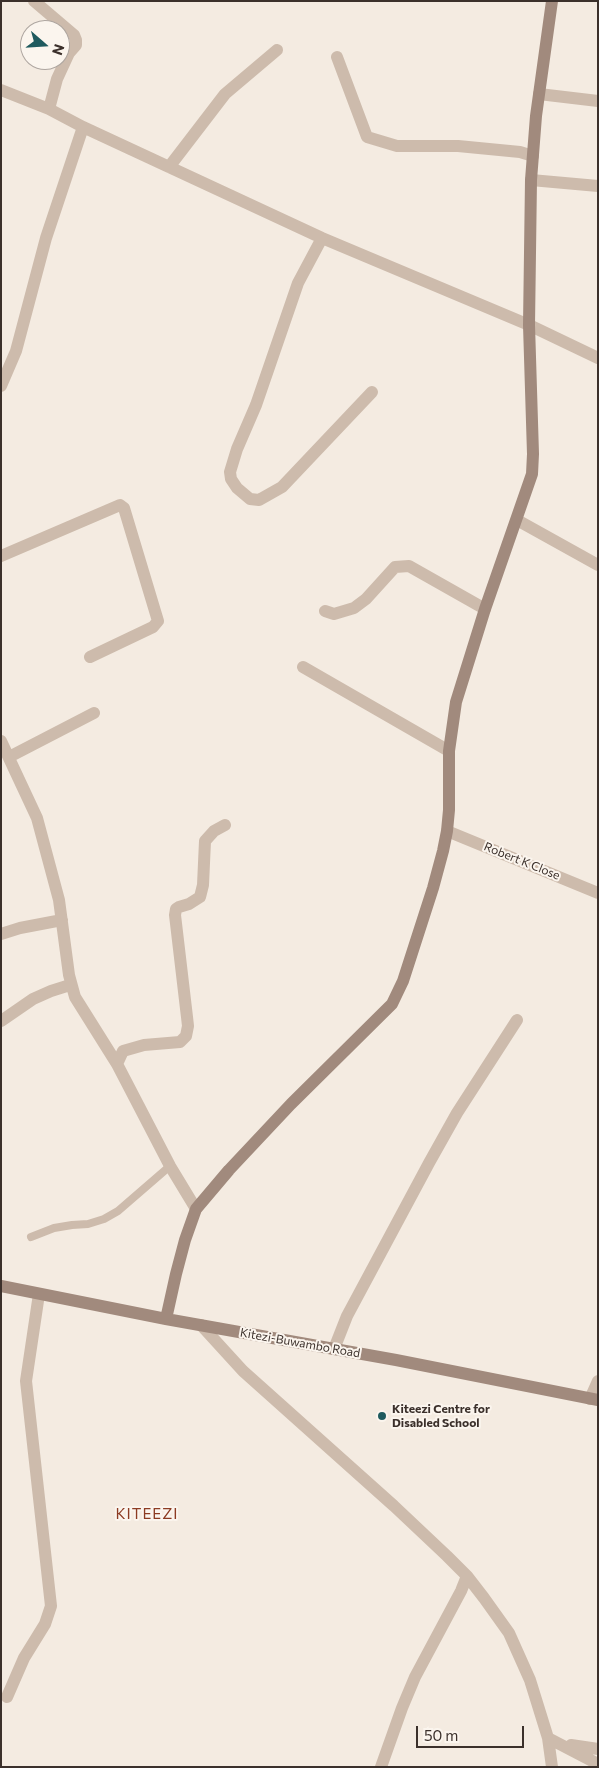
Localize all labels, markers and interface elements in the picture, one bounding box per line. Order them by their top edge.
north arrow [20,20,70,70]
text: N [49,42,68,57]
street label: Robert K Close [482,839,562,883]
street label: Kitezi-Buwambo Road [239,1325,361,1361]
place label: Kiteezi Centre for Disabled School [392,1402,490,1430]
marker: Kiteezi Centre for Disabled School [376,1410,388,1422]
district label: KITEEZI [115,1505,179,1523]
scale bar [419,1716,526,1748]
text: 50 m [424,1726,458,1744]

